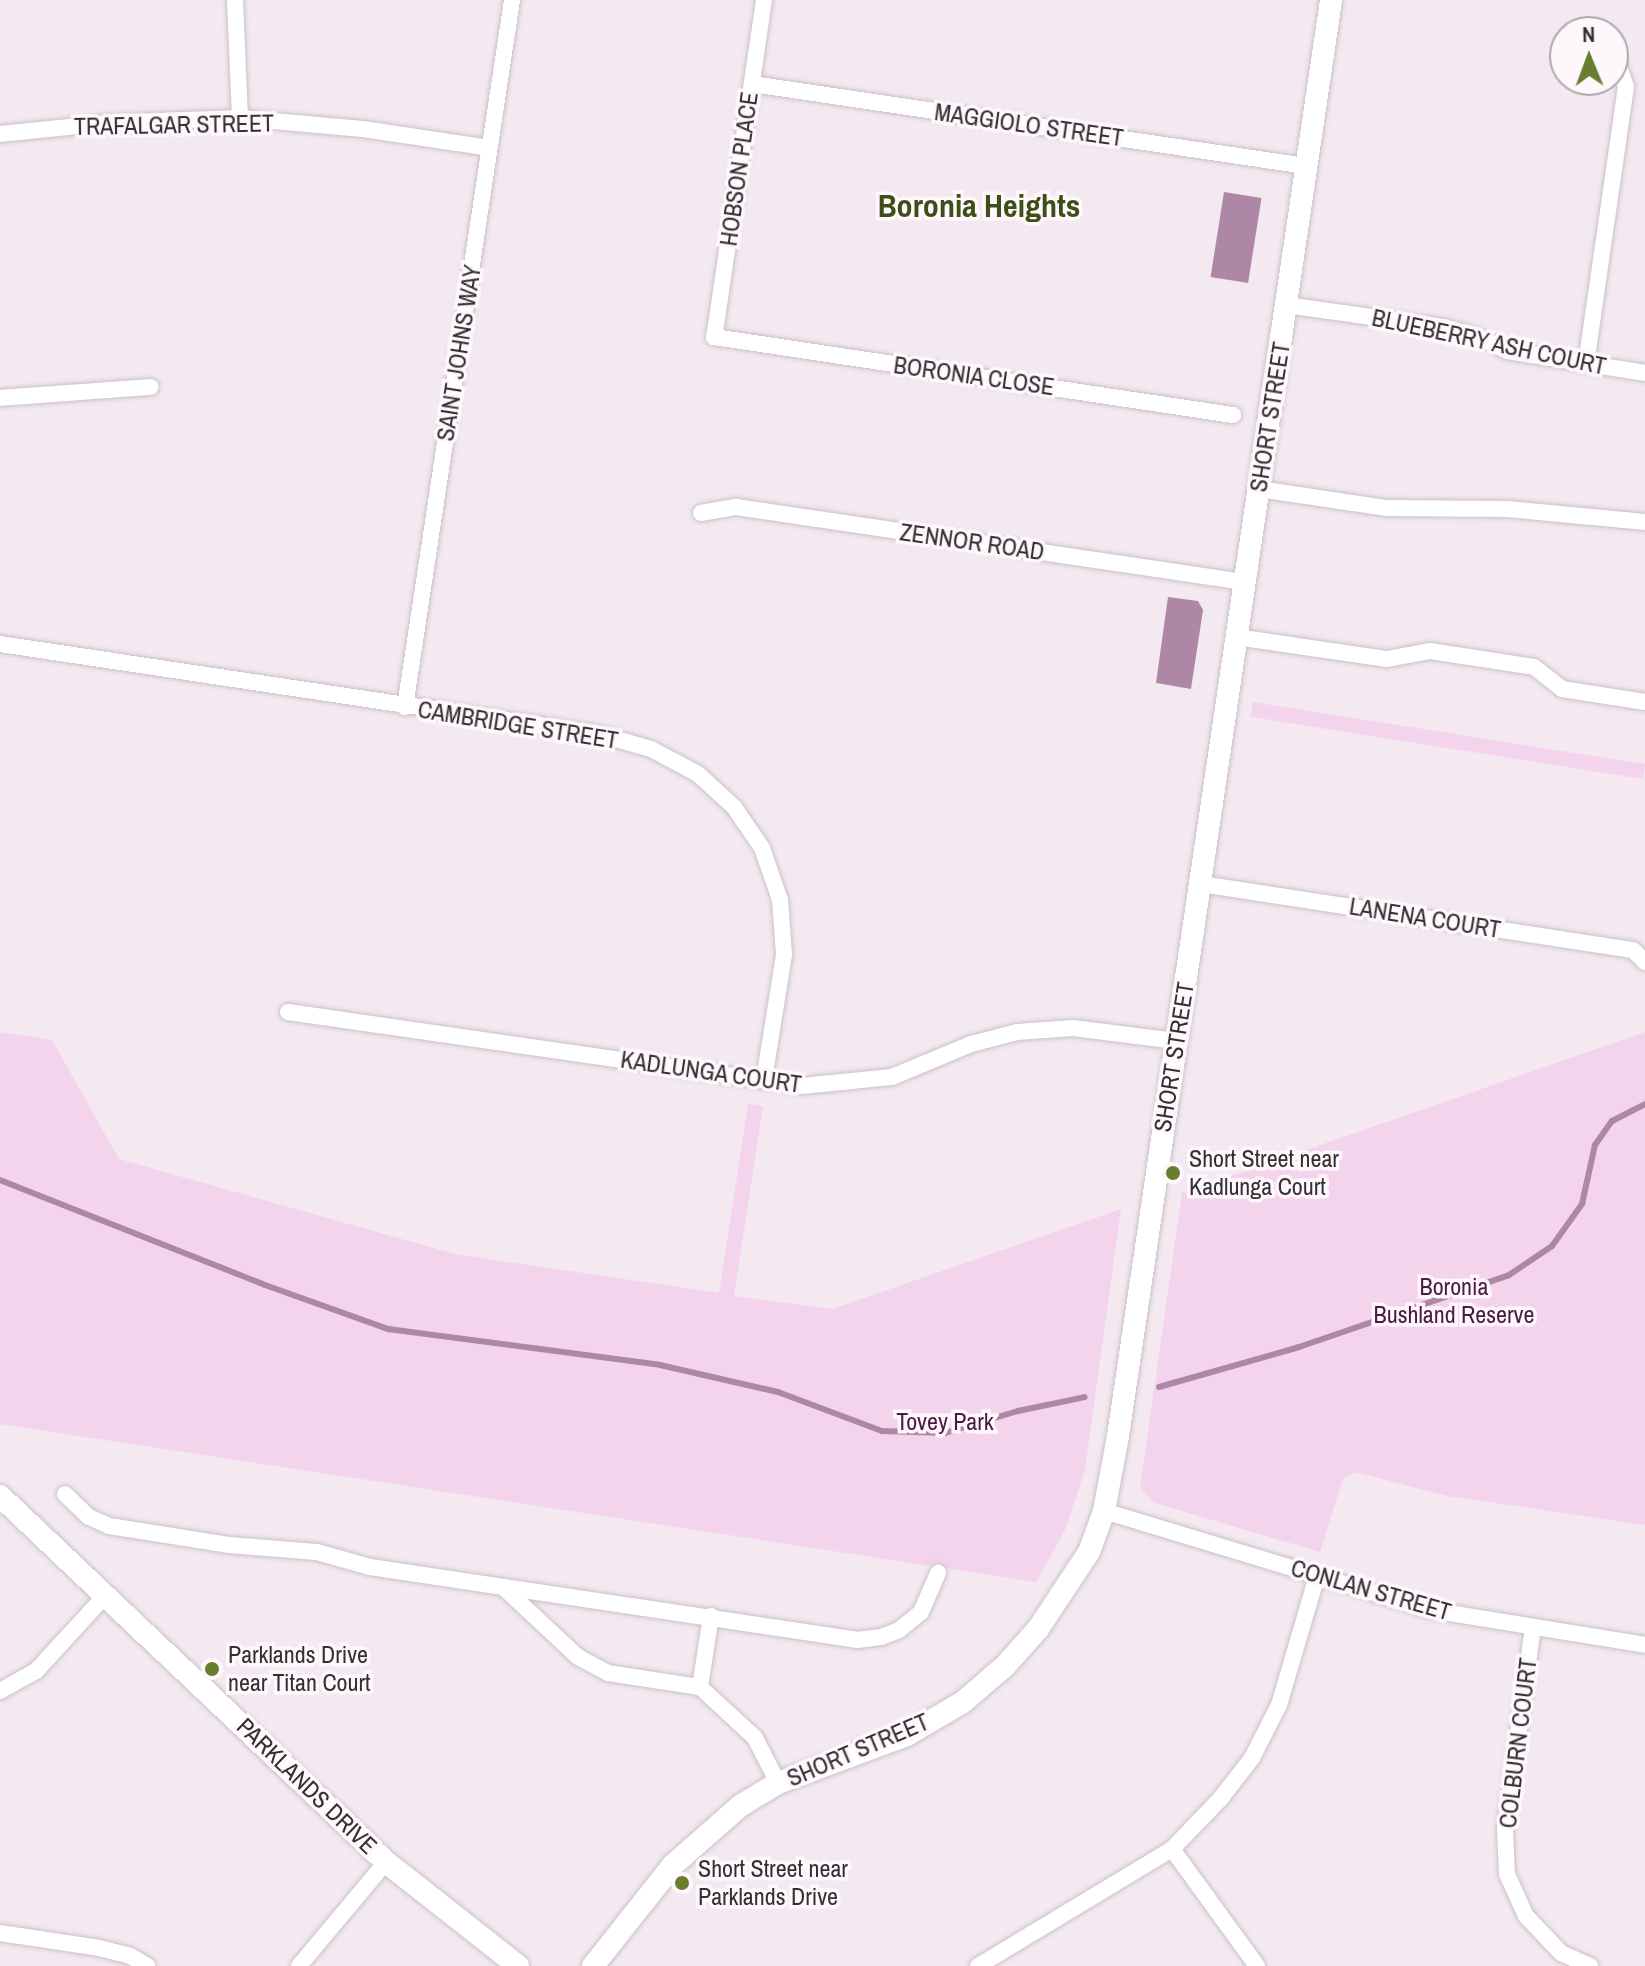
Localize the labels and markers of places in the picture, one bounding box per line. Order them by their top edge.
place label: Short Street near Kadlunga Court [1189,1145,1339,1201]
marker: Short Street near Kadlunga Court [1164,1164,1182,1182]
place label: Parklands Drive near Titan Court [228,1641,371,1697]
marker: Parklands Drive near Titan Court [203,1660,221,1678]
place label: Short Street near Parklands Drive [698,1855,848,1911]
marker: Short Street near Parklands Drive [673,1874,691,1892]

